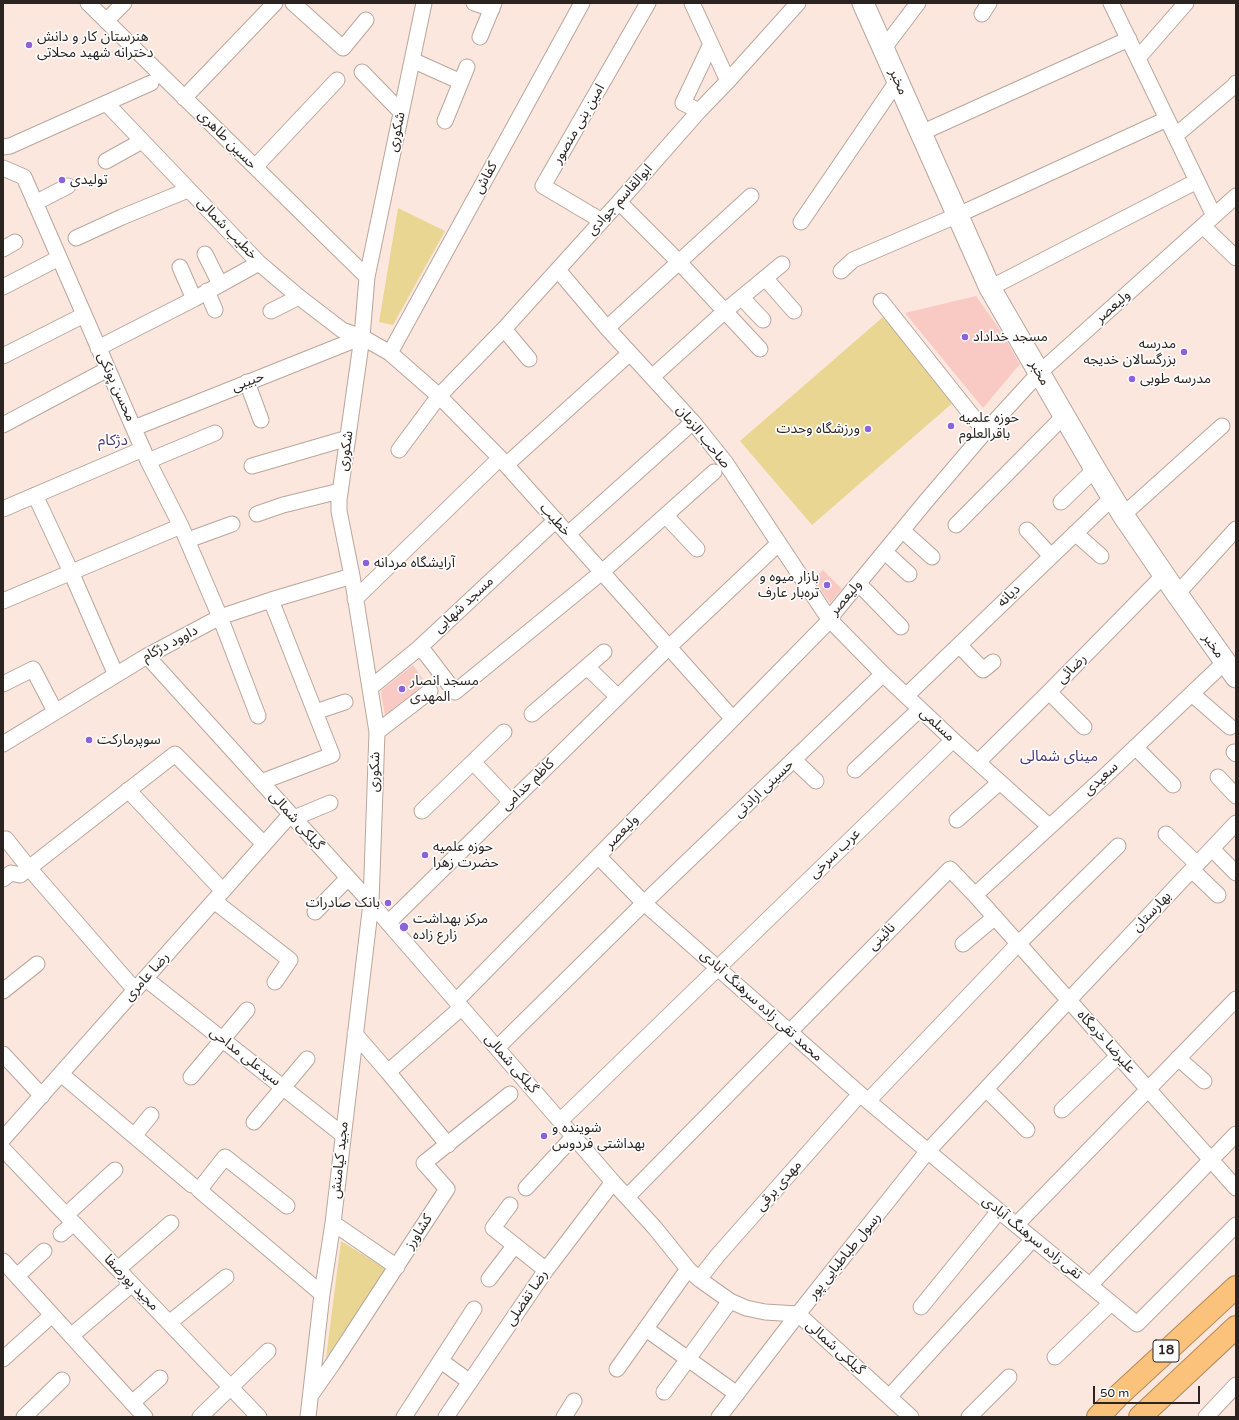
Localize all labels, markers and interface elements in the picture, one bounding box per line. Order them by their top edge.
place label: هنرستان کار و دانش دخترانه شهید محلاتی [37,29,153,62]
marker: هنرستان کار و دانش دخترانه شهید محلاتی [24,40,34,50]
street label: مخبر [885,66,911,98]
street label: امین بنی منصور [549,81,609,167]
street label: حسین طاهری [194,107,260,173]
street label: شکوری [385,110,409,154]
street label: کفاش [470,159,502,197]
street label: ابوالقاسم جوادی [584,161,656,239]
place label: تولیدی [70,172,108,188]
marker: تولیدی [57,175,67,185]
street label: خطیب شمالی [193,195,261,263]
street label: ولیعصر [1092,287,1134,327]
place label: مسجد خداداد [973,329,1048,345]
marker: مسجد خداداد [960,332,970,342]
place label: مدرسه بزرگسالان خدیجه [1083,336,1176,368]
marker: مدرسه بزرگسالان خدیجه [1179,347,1189,357]
street label: محسن پونکی [93,350,139,424]
street label: مخبر [1025,357,1053,389]
street label: حبیبی [229,368,267,396]
place label: مدرسه طوبی [1140,371,1211,387]
marker: مدرسه طوبی [1127,374,1137,384]
street label: صاحب الزمان [672,402,734,472]
place label: حوزه علمیه باقرالعلوم [959,410,1019,442]
place label: ورزشگاه وحدت [777,421,860,437]
marker: حوزه علمیه باقرالعلوم [946,421,956,431]
marker: ورزشگاه وحدت [863,424,873,434]
street label: شکوری [335,430,357,472]
district label: دژکام [98,432,128,450]
street label: خطیب [536,500,574,540]
place label: آرایشگاه مردانه [374,555,455,571]
marker: آرایشگاه مردانه [361,558,371,568]
place label: بازار میوه و تره‌بار عارف [758,569,819,602]
street label: مسجد شهابی [431,573,497,637]
street label: ولیعصر [826,577,866,619]
marker: بازار میوه و تره‌بار عارف [822,580,832,590]
street label: دیانه [994,581,1024,611]
street label: داوود دژکام [139,622,201,666]
street label: مخبر [1198,630,1228,662]
street label: رضائی [1054,651,1090,687]
place label: مسجد انصار المهدی [410,673,479,706]
marker: مسجد انصار المهدی [397,684,407,694]
street label: مسلمی [916,705,958,745]
place label: سوپرمارکت [97,732,161,748]
marker: سوپرمارکت [84,735,94,745]
district label: مینای شمالی [1020,748,1098,766]
street label: شکوری [366,751,384,793]
street label: کاظم خدامی [498,756,558,814]
street label: حسینی ارادتی [731,756,797,822]
street label: سعیدی [1080,759,1122,799]
street label: گيلکی شمالی [265,788,327,854]
street label: ولیعصر [602,811,642,853]
street label: عرب سرخی [806,826,864,882]
place label: حوزه علمیه حضرت زهرا [433,839,499,872]
marker: حوزه علمیه حضرت زهرا [420,850,430,860]
street label: بهارستان [1129,888,1175,936]
place label: بانک صادرات [306,895,380,911]
marker: بانک صادرات [383,898,393,908]
place label: مرکز بهداشت زارع زاده [413,911,488,944]
street label: نائینی [865,920,899,954]
marker: مرکز بهداشت زارع زاده [398,921,410,933]
street label: محمد تقی زاده سرهنگ آبادی [696,947,826,1065]
street label: رضا عامری [121,949,173,1005]
street label: علیرضا خرمگاه [1073,1007,1139,1077]
street label: سیدعلی مداحی [206,1024,284,1090]
street label: گيلکی شمالی [481,1031,541,1097]
place label: شوینده و بهداشتی فردوس [552,1120,645,1152]
street label: مجید کیامنش [328,1121,352,1199]
marker: شوینده و بهداشتی فردوس [539,1131,549,1141]
street label: مهدی برقی [752,1157,806,1215]
street label: تقی زاده سرهنگ آبادی [979,1193,1085,1283]
street label: رسول طباطبایی پور [805,1209,885,1303]
street label: کشاورز [402,1211,436,1253]
street label: مجید پورصفا [100,1251,162,1315]
street label: رضا تفضلی [502,1267,552,1329]
street label: گيلکی شمالی [802,1317,868,1379]
road number: 18 [1153,1340,1179,1362]
scale bar [1095,1378,1202,1404]
text: 50 m [1100,1386,1129,1400]

